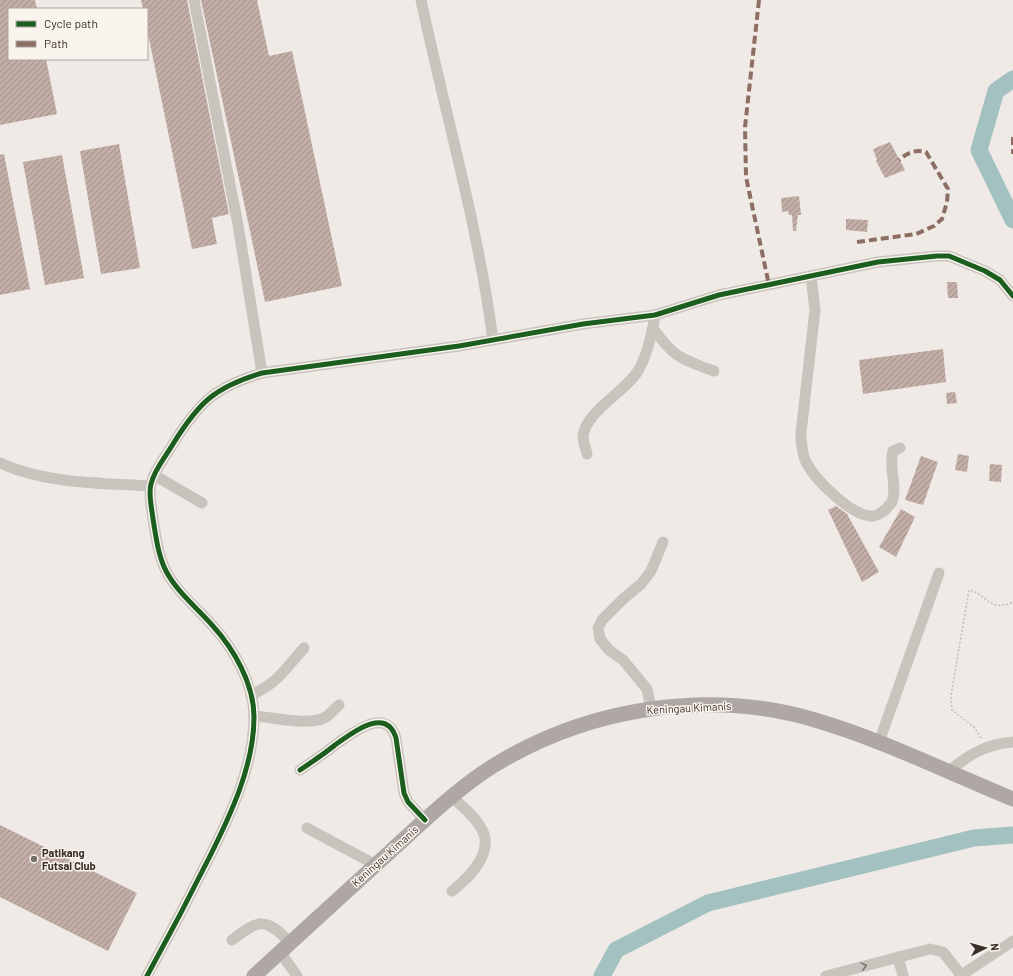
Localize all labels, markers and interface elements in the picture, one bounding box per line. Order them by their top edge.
legend [8,8,148,60]
text: Cycle path [44,16,98,30]
text: Path [44,36,68,50]
street label: Keningau Kimanis [646,699,732,716]
street label: Keningau Kimanis [349,822,421,889]
place label: Patikang Futsal Club [42,846,96,872]
marker: Patikang Futsal Club [29,854,39,864]
north arrow [965,928,1005,968]
text: N [989,943,1002,951]
one-way arrow [860,962,867,971]

